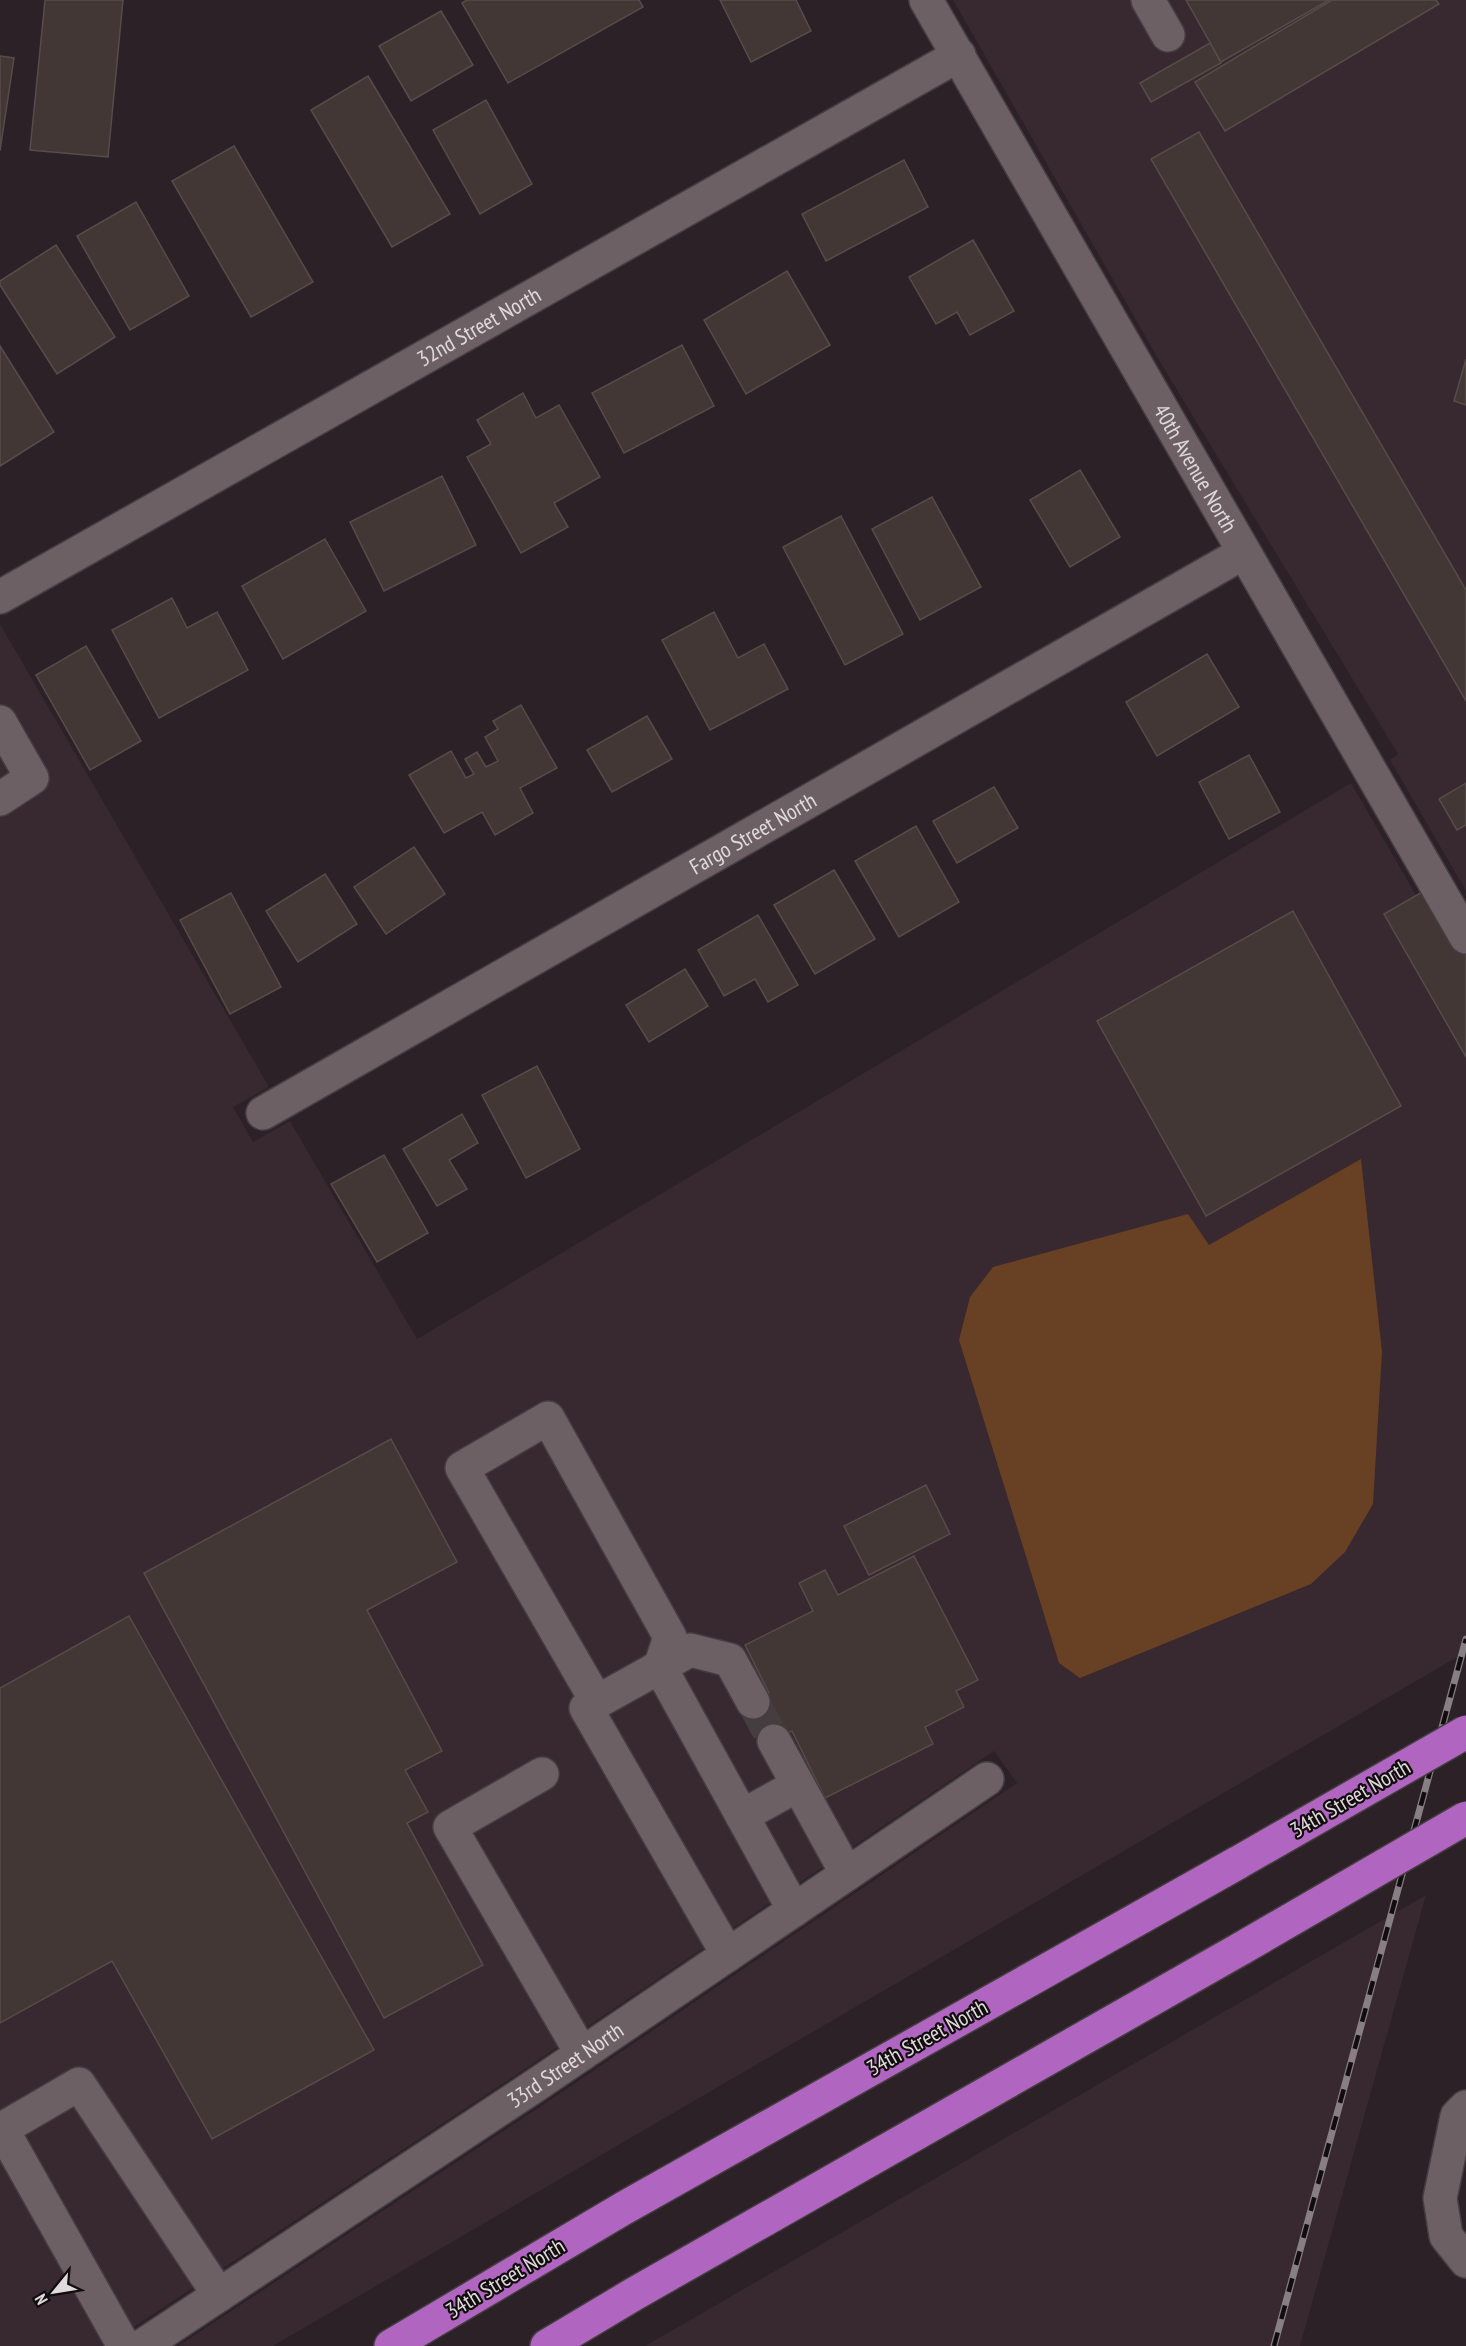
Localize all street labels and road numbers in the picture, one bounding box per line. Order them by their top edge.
street label: 32nd Street North [412,280,546,372]
street label: 40th Avenue North [1148,399,1244,537]
street label: Fargo Street North [684,786,821,880]
street label: 34th Street North [1285,1752,1415,1844]
street label: 34th Street North [862,1992,992,2082]
street label: 33rd Street North [502,2016,629,2114]
street label: 34th Street North [440,2231,570,2325]

